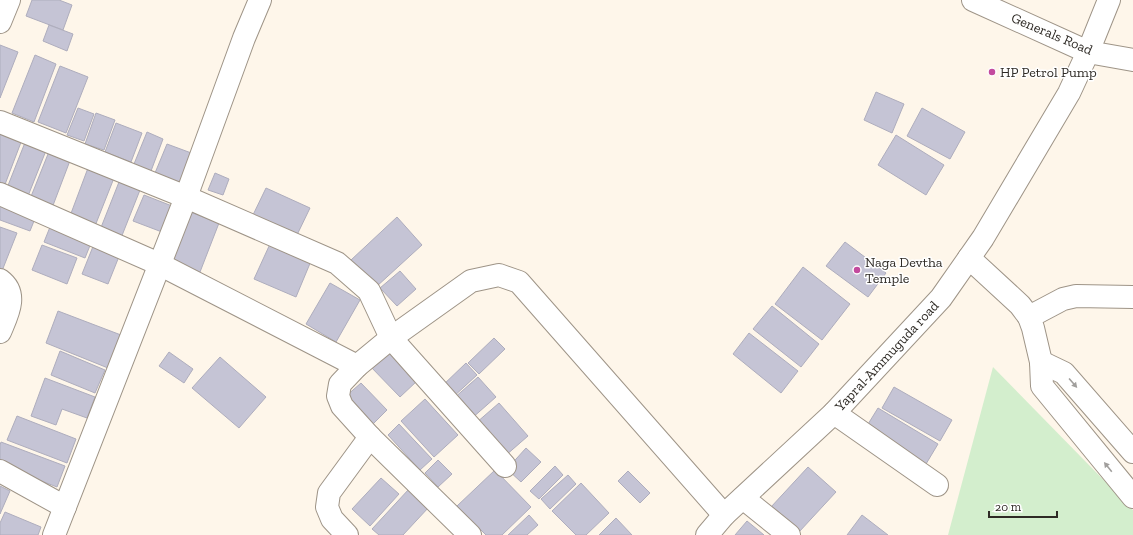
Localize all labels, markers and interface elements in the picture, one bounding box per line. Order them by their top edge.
street label: Generals Road [1009,9,1095,59]
place label: HP Petrol Pump [1000,64,1097,81]
marker: HP Petrol Pump [987,67,997,77]
place label: Naga Devtha Temple [865,254,943,287]
marker: Naga Devtha Temple [852,265,862,275]
street label: Yapral-Ammuguda road [831,297,943,415]
one-way arrow [1069,378,1078,388]
one-way arrow [1103,462,1112,472]
scale bar [989,493,1057,519]
text: 20 m [995,500,1022,514]

